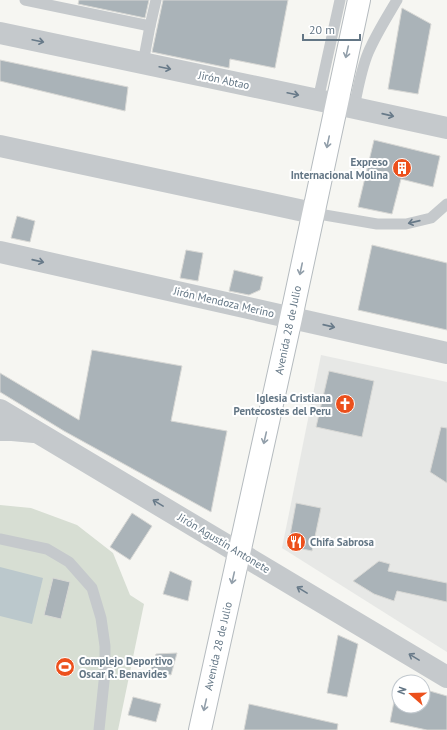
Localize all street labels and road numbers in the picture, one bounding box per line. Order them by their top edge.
street label: Jirón Abtao [196,68,251,92]
street label: Jirón Mendoza Merino [171,283,276,320]
street label: Avenida 28 de Julio [272,284,304,376]
street label: Jirón Agustín Antonete [174,509,273,576]
street label: Avenida 28 de Julio [201,600,235,692]

